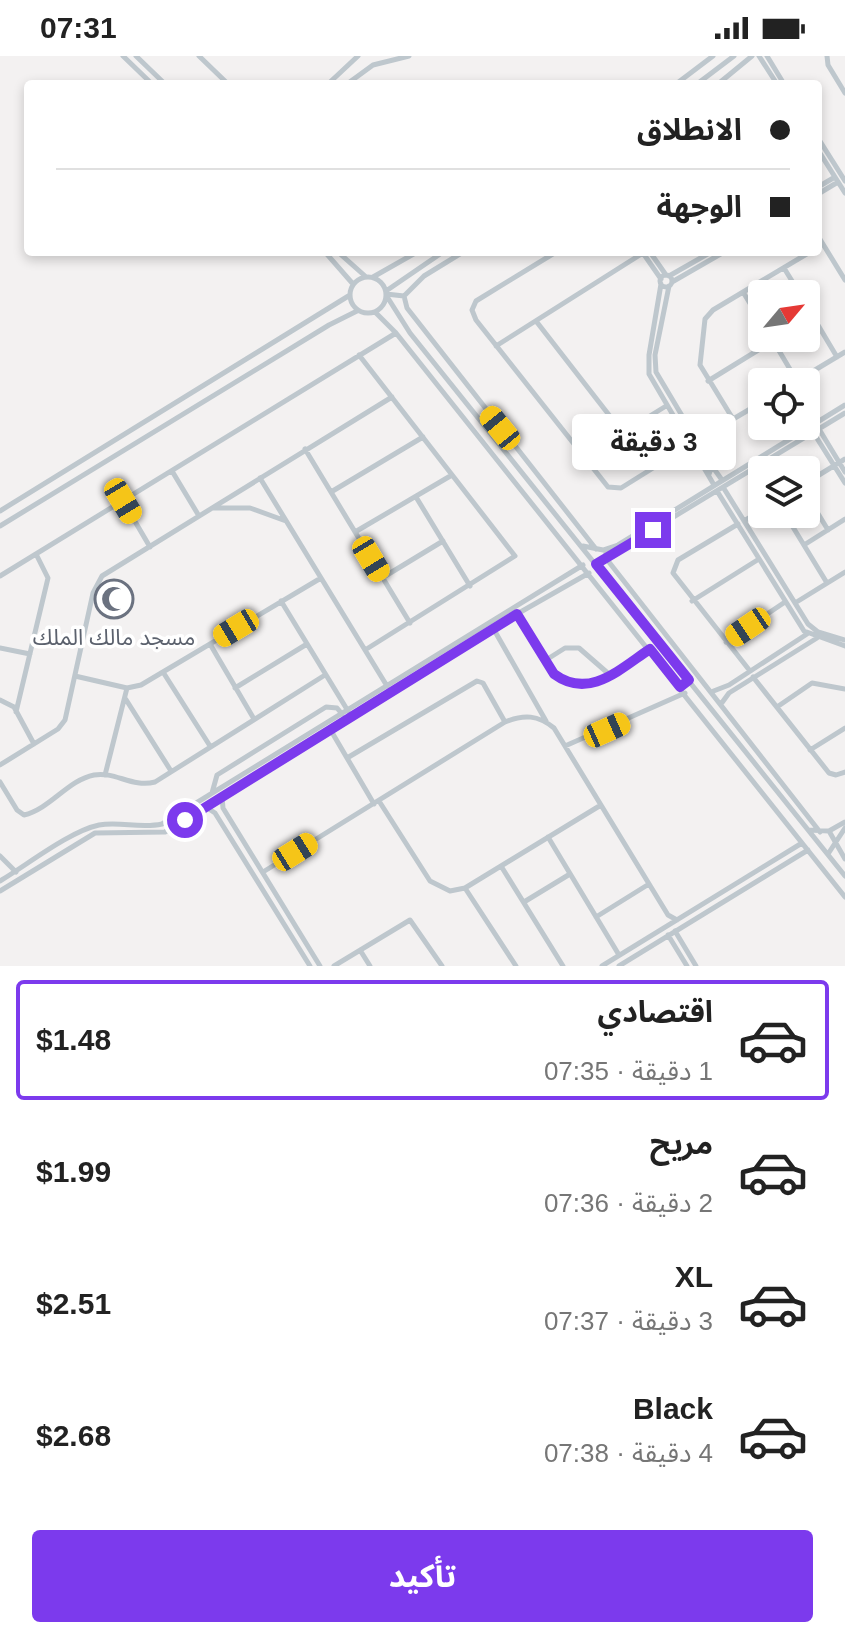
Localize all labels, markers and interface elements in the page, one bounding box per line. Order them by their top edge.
text: 07:31 [40,11,117,44]
text: الانطلاق [637,113,742,146]
text: الوجهة [657,190,742,223]
north arrow [748,280,820,352]
map controls [748,280,820,528]
button: locate [748,368,820,440]
car [476,402,524,454]
callout: 3 دقيقة [571,414,735,470]
text: 3 دقيقة [610,427,698,457]
button: layers [748,456,820,528]
car [100,474,146,528]
route end [635,512,671,548]
car [348,532,394,586]
mosque icon: مسجد مالك الملك [93,578,135,620]
car [721,604,775,650]
car [209,605,263,651]
place label: مسجد مالك الملك [33,625,195,650]
car [580,709,634,751]
route start [167,802,203,838]
car [268,829,322,875]
text: اقتصادي [598,995,713,1028]
icon: car [737,1004,809,1076]
text: $1.48 [36,1023,111,1056]
text: 1 دقيقة · 07:35 [544,1056,713,1086]
text: مريح [650,1127,713,1160]
icon: car [737,1136,809,1208]
text: $1.99 [36,1155,111,1188]
text: 2 دقيقة · 07:36 [544,1188,713,1218]
text: XL [675,1260,713,1293]
icon: car [737,1268,809,1340]
text: $2.51 [36,1287,111,1320]
text: 3 دقيقة · 07:37 [544,1306,713,1336]
text: Black [633,1392,713,1425]
icon: car [737,1400,809,1472]
text: $2.68 [36,1419,111,1452]
text: 4 دقيقة · 07:38 [544,1438,713,1468]
button: تأكيد [32,1530,813,1622]

